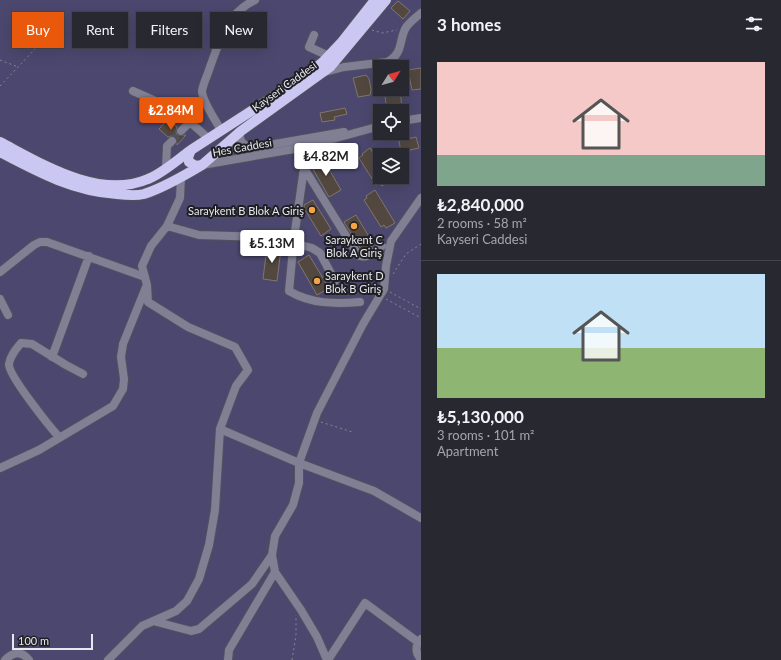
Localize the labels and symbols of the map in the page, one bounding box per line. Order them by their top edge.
street label: Kayseri Caddesi [249,58,319,114]
north arrow [373,60,409,96]
pin: ₺2.84M [138,97,204,131]
street label: Hes Caddesi [211,135,273,159]
pin: ₺4.82M [293,143,359,177]
place label: Saraykent B Blok A Giriş [188,204,304,217]
marker: Saraykent B Blok A Giriş [307,205,317,215]
marker: Saraykent C Blok A Giriş [349,221,359,231]
pin: ₺5.13M [239,230,305,264]
place label: Saraykent C Blok A Giriş [325,233,383,259]
place label: Saraykent D Blok B Giriş [325,269,384,295]
marker: Saraykent D Blok B Giriş [312,276,322,286]
scale bar [12,632,93,651]

